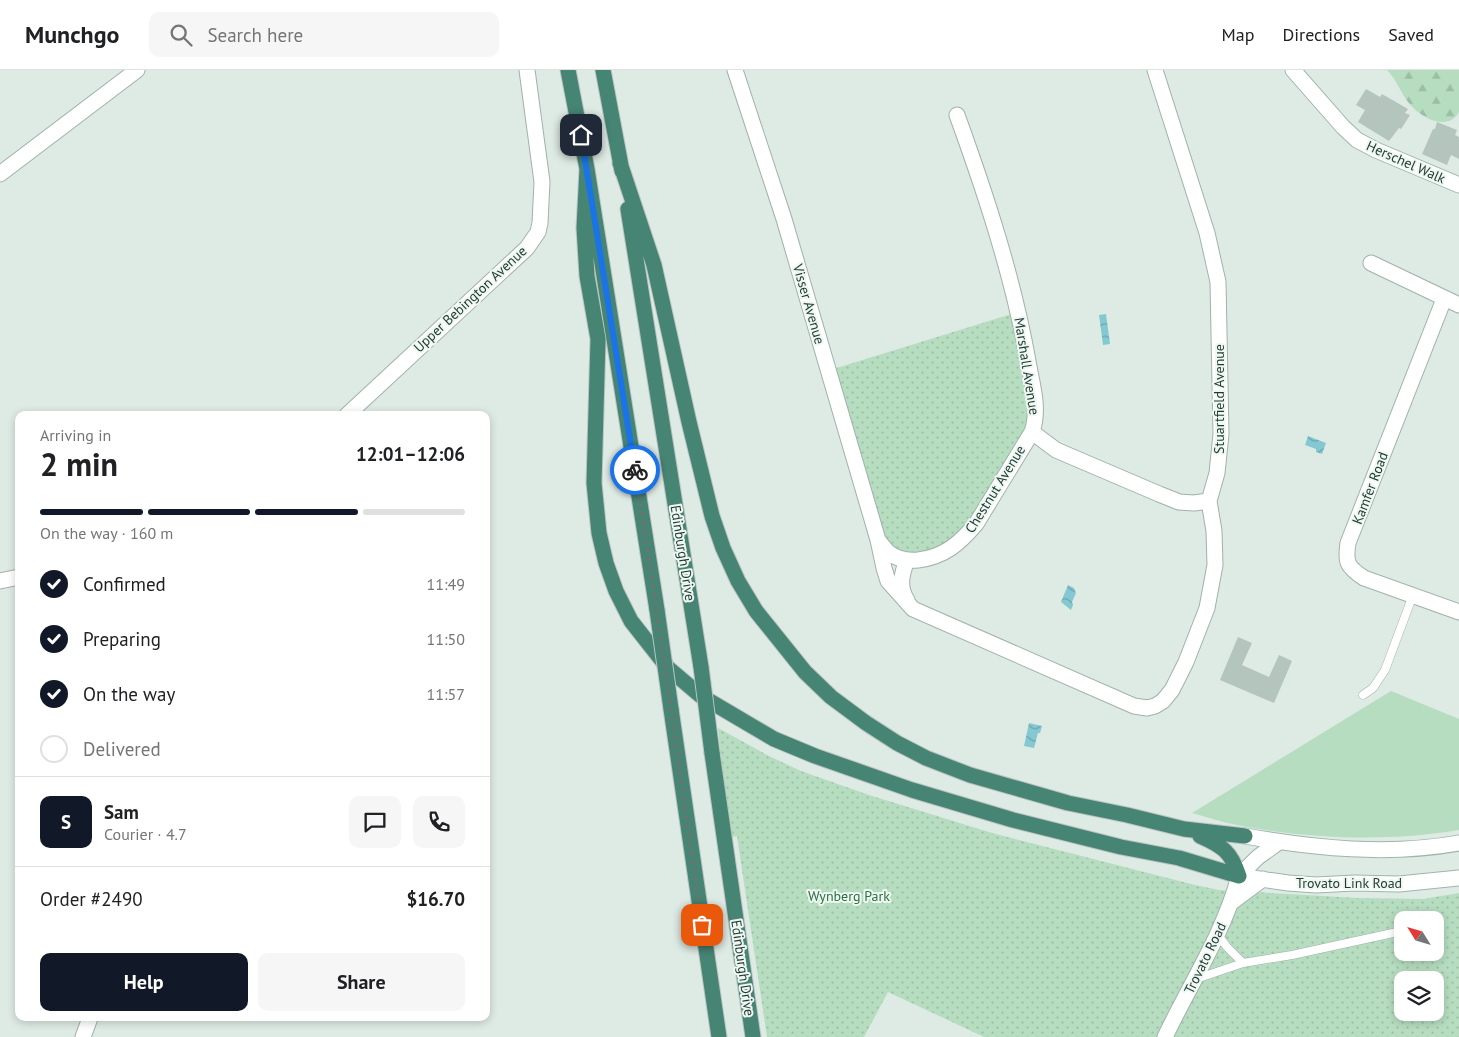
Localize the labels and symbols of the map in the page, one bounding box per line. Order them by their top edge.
pin [560,114,602,156]
street label: Herschel Walk [1364,137,1449,188]
street label: Upper Bebington Avenue [410,242,530,356]
street label: Visser Avenue [789,261,829,346]
street label: Marshall Avenue [1010,316,1044,416]
street label: Stuartfield Avenue [1210,344,1228,454]
street label: Chestnut Avenue [961,442,1029,536]
courier [610,445,660,495]
street label: Kamfer Road [1348,449,1392,527]
street label: Edinburgh Drive [667,504,699,602]
street label: Trovato Link Road [1296,874,1402,892]
park label: Wynberg Park [808,887,890,905]
pin [681,904,723,946]
north arrow [1394,911,1444,961]
street label: Edinburgh Drive [727,919,759,1017]
street label: Trovato Road [1180,919,1230,997]

